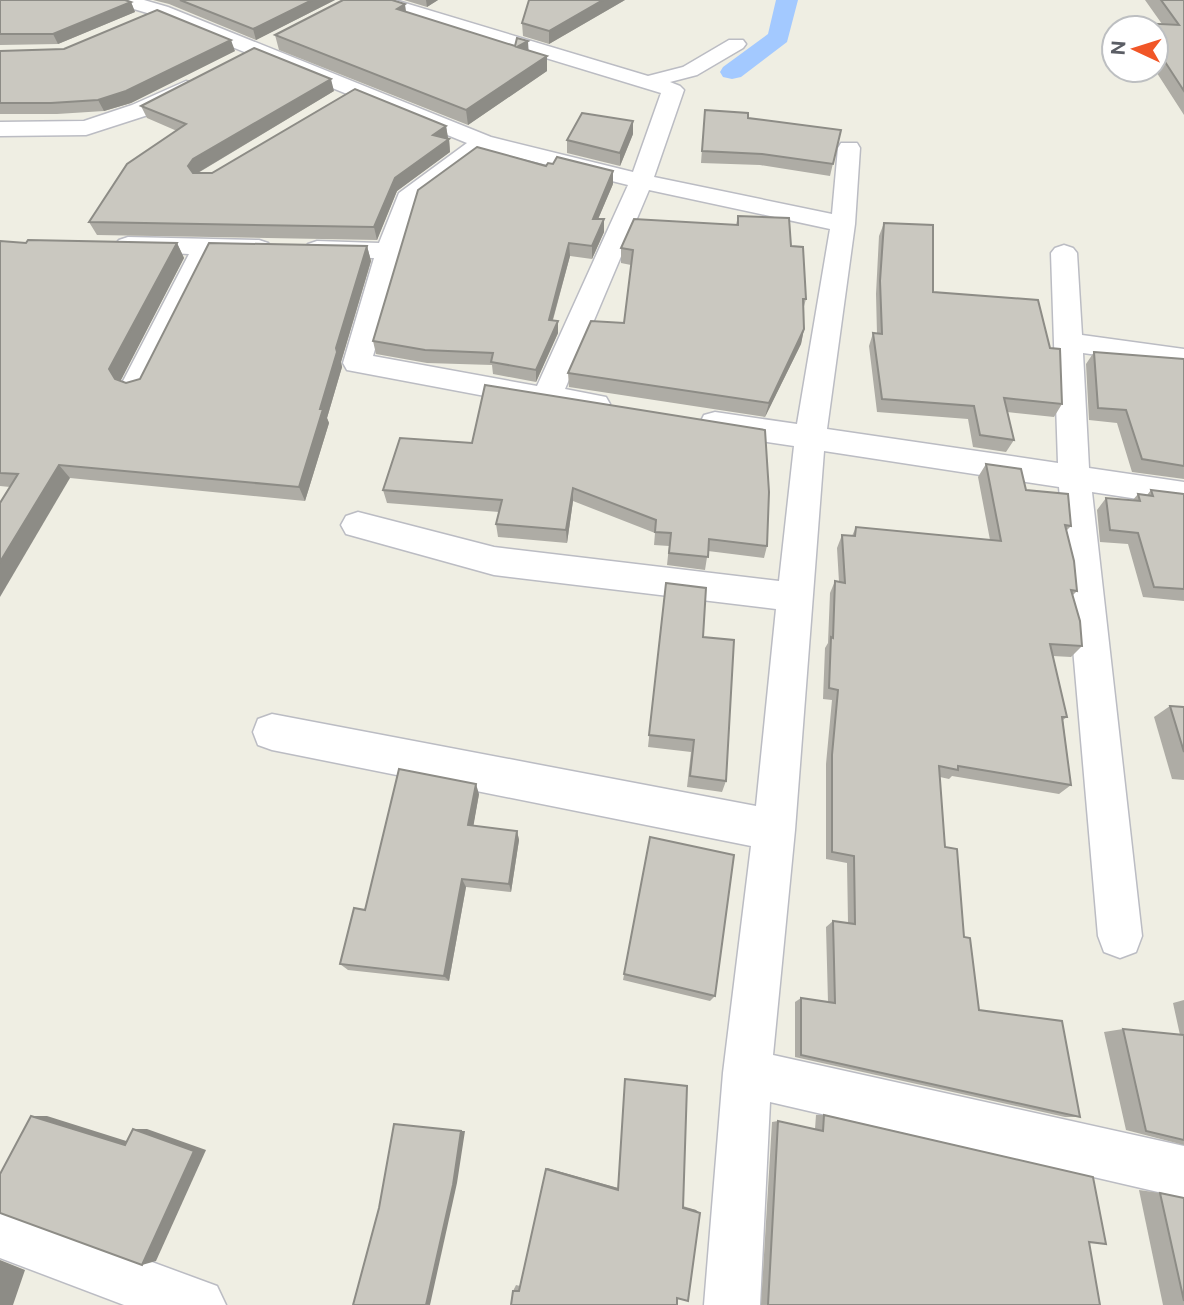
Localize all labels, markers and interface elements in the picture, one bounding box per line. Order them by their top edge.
north arrow [1100,14,1170,84]
text: N [1107,40,1130,56]

